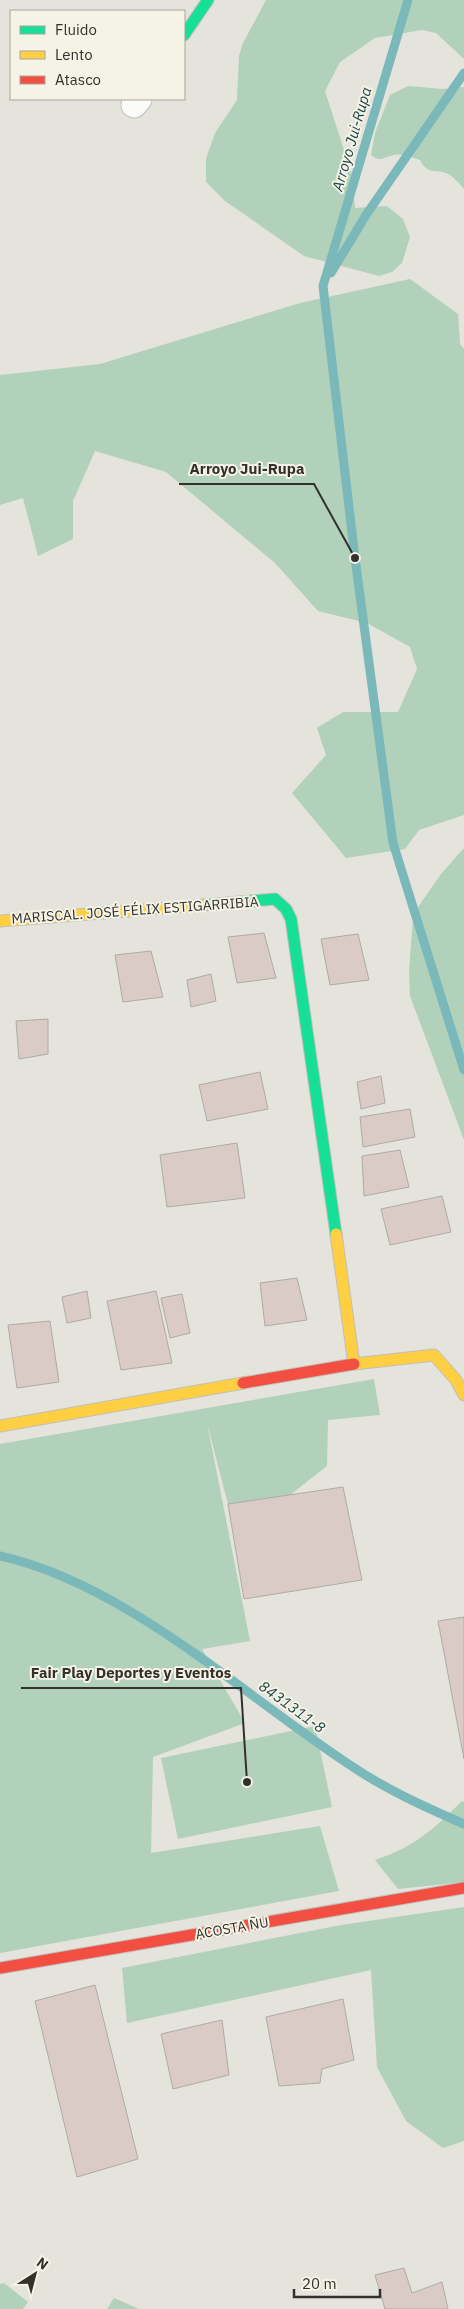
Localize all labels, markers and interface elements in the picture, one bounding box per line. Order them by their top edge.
legend [10,10,185,100]
text: Fluido [55,20,97,39]
text: Lento [55,45,93,64]
text: Atasco [55,70,101,89]
water label: Arroyo Jui-Rupa [327,84,376,194]
callout: Arroyo Jui-Rupa [179,454,314,484]
text: Arroyo Jui-Rupa [190,459,305,478]
street label: MARISCAL. JOSÉ FÉLIX ESTIGARRIBIA [11,891,259,928]
callout: Fair Play Deportes y Eventos [21,1658,241,1688]
text: Fair Play Deportes y Eventos [31,1663,232,1682]
water label: 8431311-8 [255,1676,329,1737]
street label: ACOSTA ÑU [194,1913,270,1943]
north arrow [10,2249,60,2299]
text: N [33,2253,52,2274]
scale bar [294,2266,380,2298]
text: 20 m [302,2274,337,2293]

